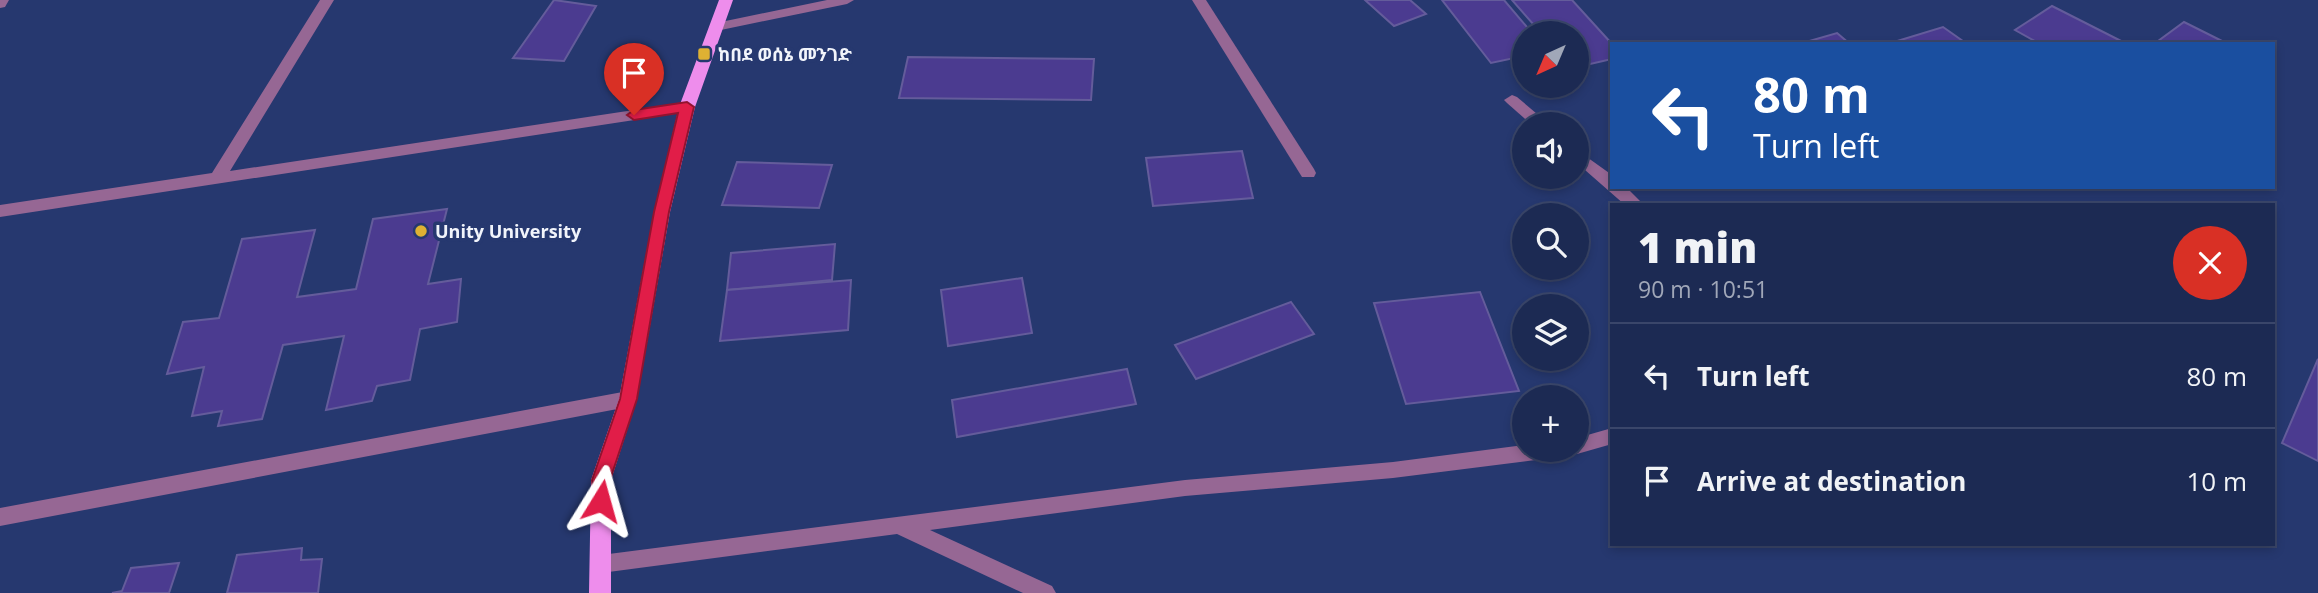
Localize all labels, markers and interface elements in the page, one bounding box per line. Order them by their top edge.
north arrow [1512,21,1589,98]
map controls [1512,21,1589,462]
place label: ከበደ ወሰኔ መንገድ [718,42,852,66]
pin [604,43,664,115]
marker: ከበደ ወሰኔ መንገድ [696,46,712,62]
icon: arrive [615,54,653,92]
text: 80 m [1753,61,1870,127]
icon: left [1638,70,1729,161]
button: sound [1512,112,1589,189]
text: Turn left [1753,124,1879,167]
button: search [1512,203,1589,280]
text: 1 min [1638,218,1757,275]
place label: Unity University [435,219,582,243]
marker: Unity University [413,223,429,239]
button: close [2173,226,2247,300]
text: 90 m · 10:51 [1638,273,1768,305]
button: layers [1512,294,1589,371]
icon: left [1638,357,1676,395]
text: Turn left [1697,358,1809,394]
text: 80 m [2186,358,2247,394]
button: + [1512,385,1589,462]
icon: arrive [1638,462,1676,500]
text: Arrive at destination [1697,463,1966,499]
text: 10 m [2186,463,2247,499]
position arrow [564,464,638,538]

